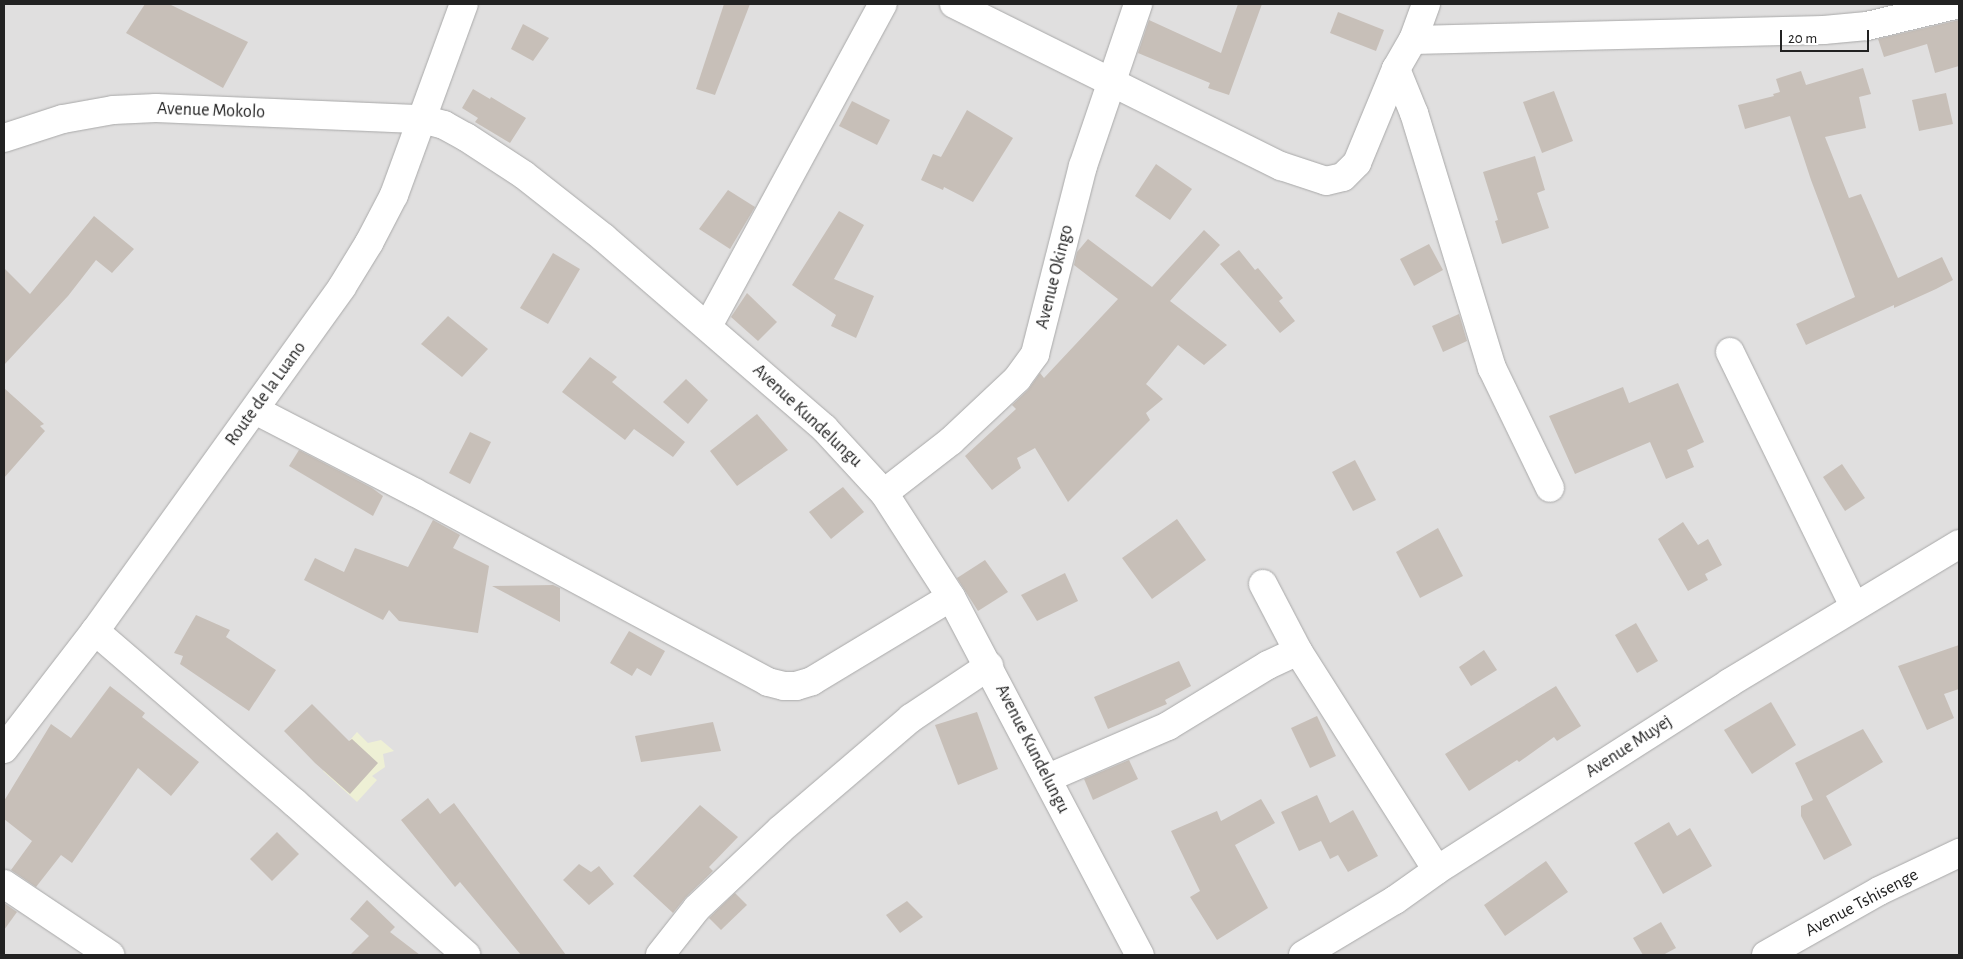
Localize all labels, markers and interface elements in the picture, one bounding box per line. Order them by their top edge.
scale bar [1783,20,1872,52]
text: 20 m [1788,31,1817,46]
street label: Avenue Mokolo [157,98,265,124]
street label: Avenue Okingo [1032,223,1078,331]
street label: Route de la Luano [221,338,311,450]
street label: Avenue Kundelungu [748,360,866,472]
street label: Avenue Kundelungu [990,681,1074,817]
street label: Avenue Muyej [1582,711,1676,783]
street label: Avenue Tshisenge [1802,864,1922,942]

